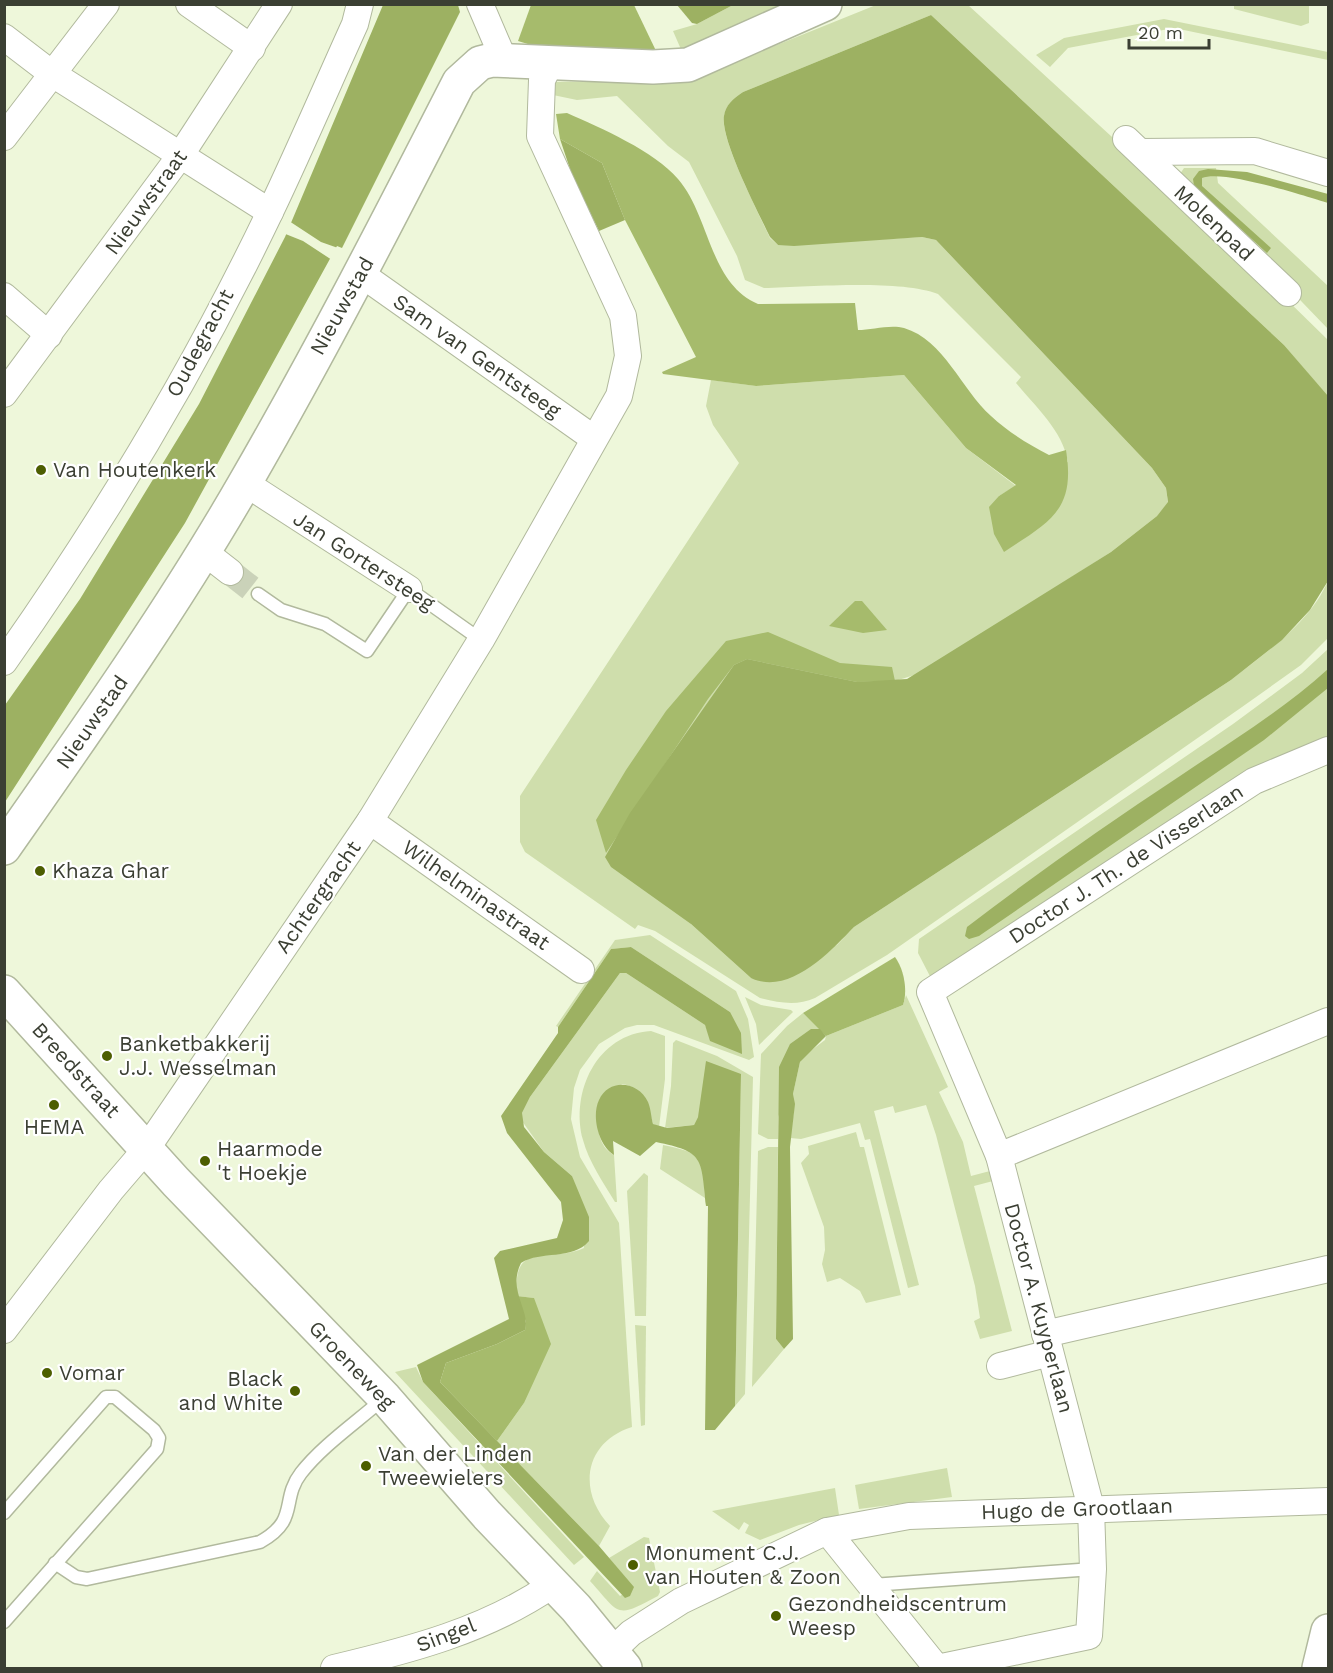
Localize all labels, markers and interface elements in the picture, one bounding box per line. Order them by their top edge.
scale bar [1129,12,1208,50]
text: 20 m [1138,22,1183,43]
street label: Nieuwstraat [99,144,192,259]
street label: Molenpad [1169,179,1259,266]
street label: Nieuwstad [304,252,379,359]
street label: Oudegracht [161,284,239,401]
street label: Sam van Gentsteeg [389,288,567,423]
place label: Van Houtenkerk [53,457,216,482]
marker: Van Houtenkerk [34,463,48,477]
street label: Jan Gortersteeg [289,506,440,616]
street label: Nieuwstad [50,670,133,773]
street label: Doctor J. Th. de Visserlaan [1004,778,1248,949]
street label: Wilhelminastraat [398,834,555,955]
street label: Achtergracht [269,835,366,958]
place label: Khaza Ghar [52,858,170,883]
marker: Khaza Ghar [33,864,47,878]
street label: Breedstraat [27,1017,126,1123]
place label: Banketbakkerij J.J. Wesselman [119,1031,277,1080]
marker: Banketbakkerij J.J. Wesselman [100,1049,114,1063]
marker: HEMA [47,1098,61,1112]
place label: HEMA [24,1114,84,1139]
place label: Haarmode 't Hoekje [217,1136,323,1185]
marker: Haarmode 't Hoekje [198,1154,212,1168]
street label: Doctor A. Kuyperlaan [999,1200,1080,1416]
street label: Groeneweg [304,1315,401,1415]
place label: Vomar [59,1360,125,1385]
marker: Vomar [40,1366,54,1380]
place label: Black and White [179,1366,283,1415]
marker: Black and White [288,1384,302,1398]
place label: Van der Linden Tweewielers [378,1441,532,1490]
marker: Van der Linden Tweewielers [359,1459,373,1473]
street label: Hugo de Grootlaan [981,1493,1173,1524]
place label: Monument C.J. van Houten & Zoon [645,1540,841,1589]
marker: Monument C.J. van Houten & Zoon [626,1558,640,1572]
place label: Gezondheidscentrum Weesp [788,1591,1007,1640]
marker: Gezondheidscentrum Weesp [769,1609,783,1623]
street label: Singel [413,1612,480,1657]

